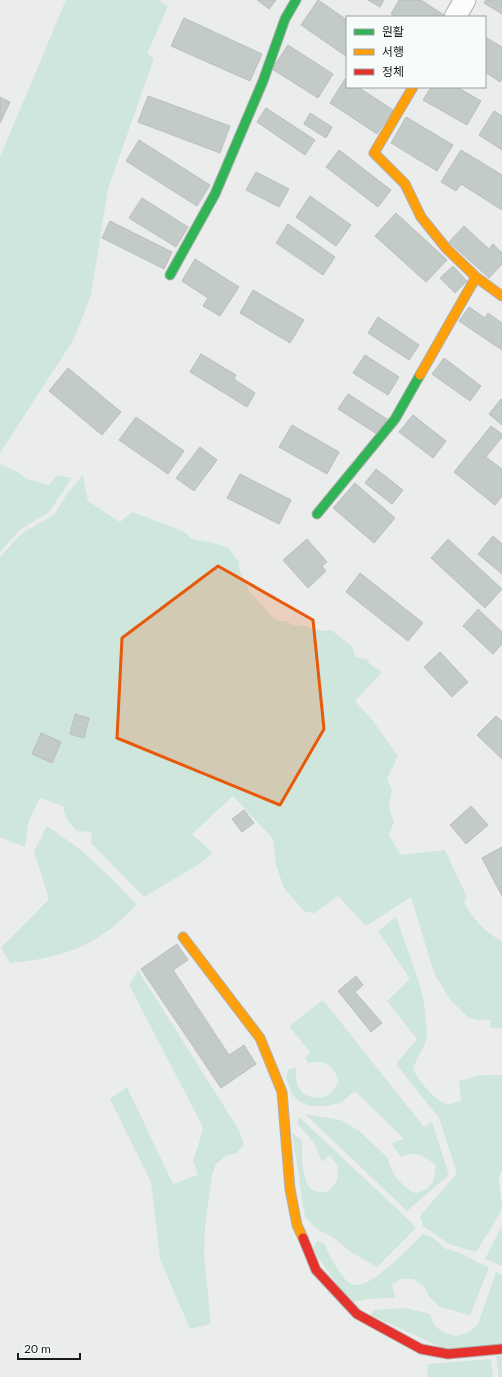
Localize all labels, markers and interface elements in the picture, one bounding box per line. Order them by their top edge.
legend [346,16,486,88]
text: 원활 [382,24,404,39]
text: 서행 [382,44,404,59]
text: 정체 [382,64,404,79]
scale bar [18,1335,80,1361]
text: 20 m [24,1341,51,1356]

